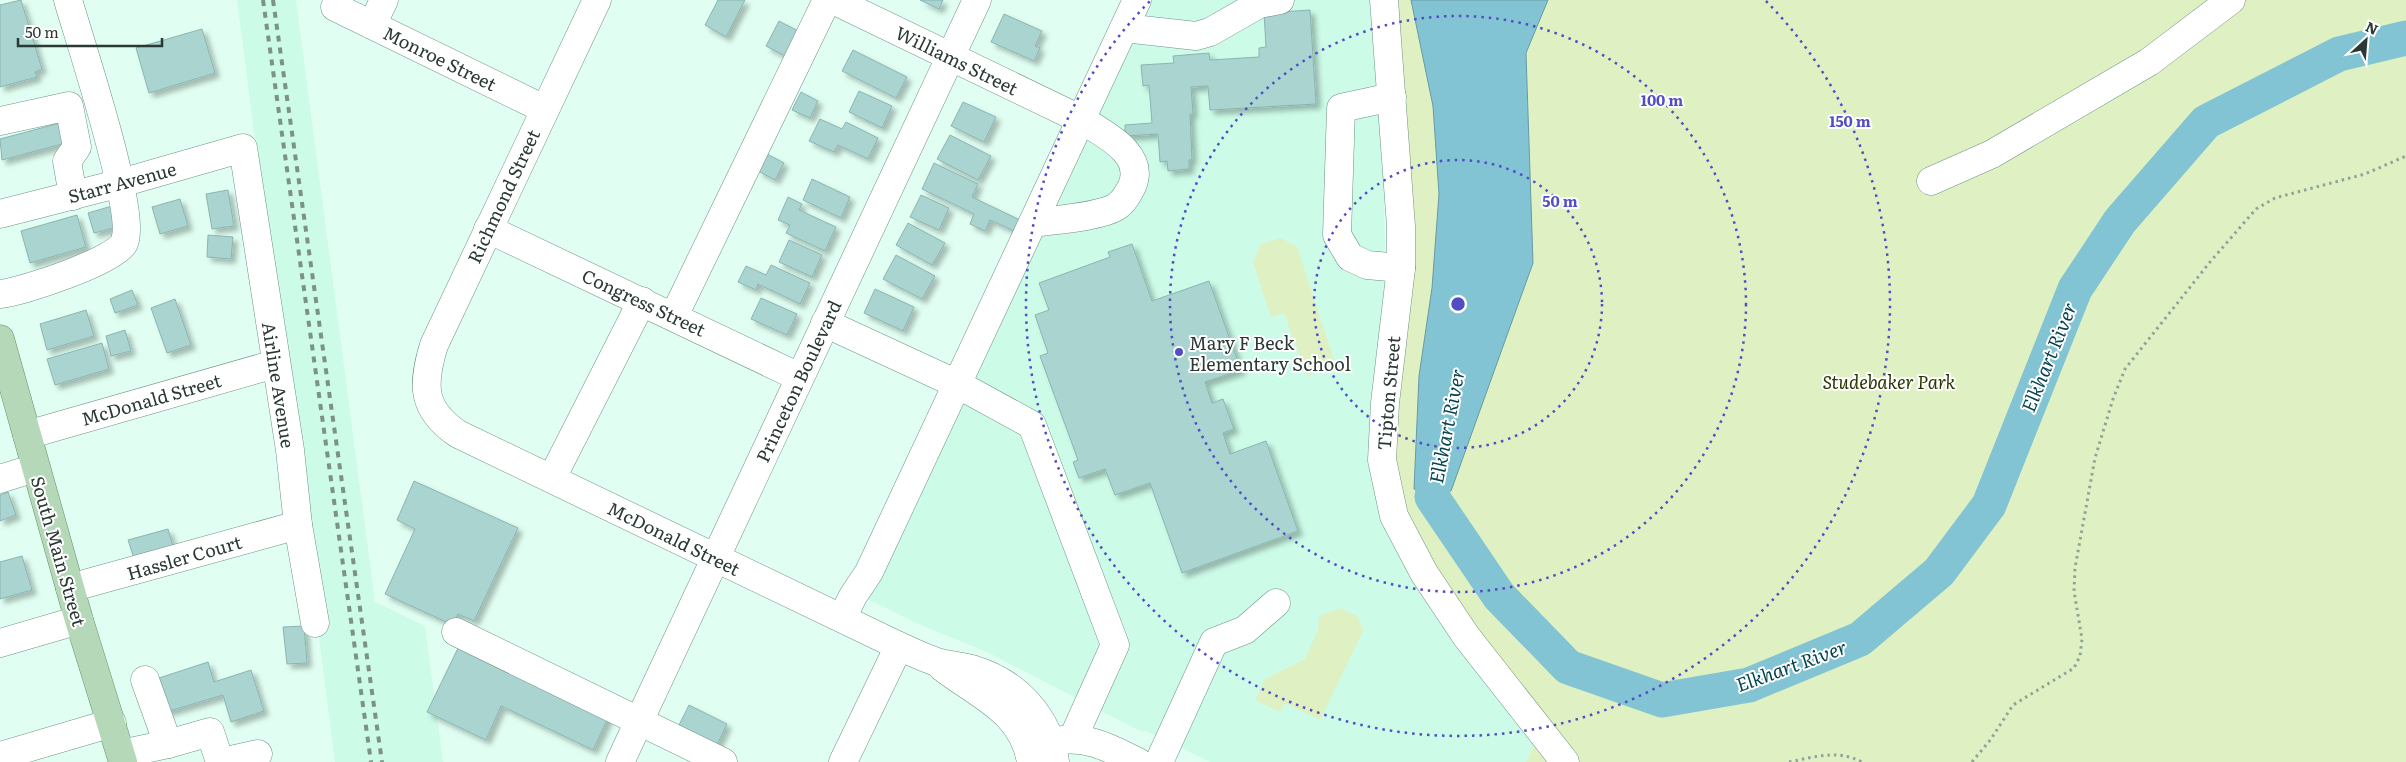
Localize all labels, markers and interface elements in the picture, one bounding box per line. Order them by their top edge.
scale bar [18,15,161,47]
north arrow [2341,15,2391,65]
text: N [2362,16,2382,39]
street label: Monroe Street [379,19,502,97]
street label: Williams Street [891,19,1024,102]
text: 50 m [25,20,59,43]
text: 100 m [1641,88,1683,111]
text: 150 m [1829,109,1871,132]
street label: Richmond Street [460,124,546,268]
street label: Starr Avenue [65,155,179,209]
text: 50 m [1542,189,1578,212]
street label: Congress Street [578,262,711,343]
street label: Princeton Boulevard [749,295,847,467]
centre of rings [1449,295,1467,313]
water label: Elkhart River [2013,298,2083,416]
street label: Airline Avenue [256,320,302,450]
place label: Mary F Beck Elementary School [1189,329,1351,377]
street label: Tipton Street [1370,334,1407,451]
marker: Mary F Beck Elementary School [1173,346,1185,358]
street label: McDonald Street [78,366,225,432]
water label: Elkhart River [1421,366,1471,486]
park label: Studebaker Park [1823,368,1956,395]
street label: South Main Street [25,473,94,630]
street label: McDonald Street [603,494,745,582]
street label: Hassler Court [123,528,245,586]
water label: Elkhart River [1732,632,1851,698]

